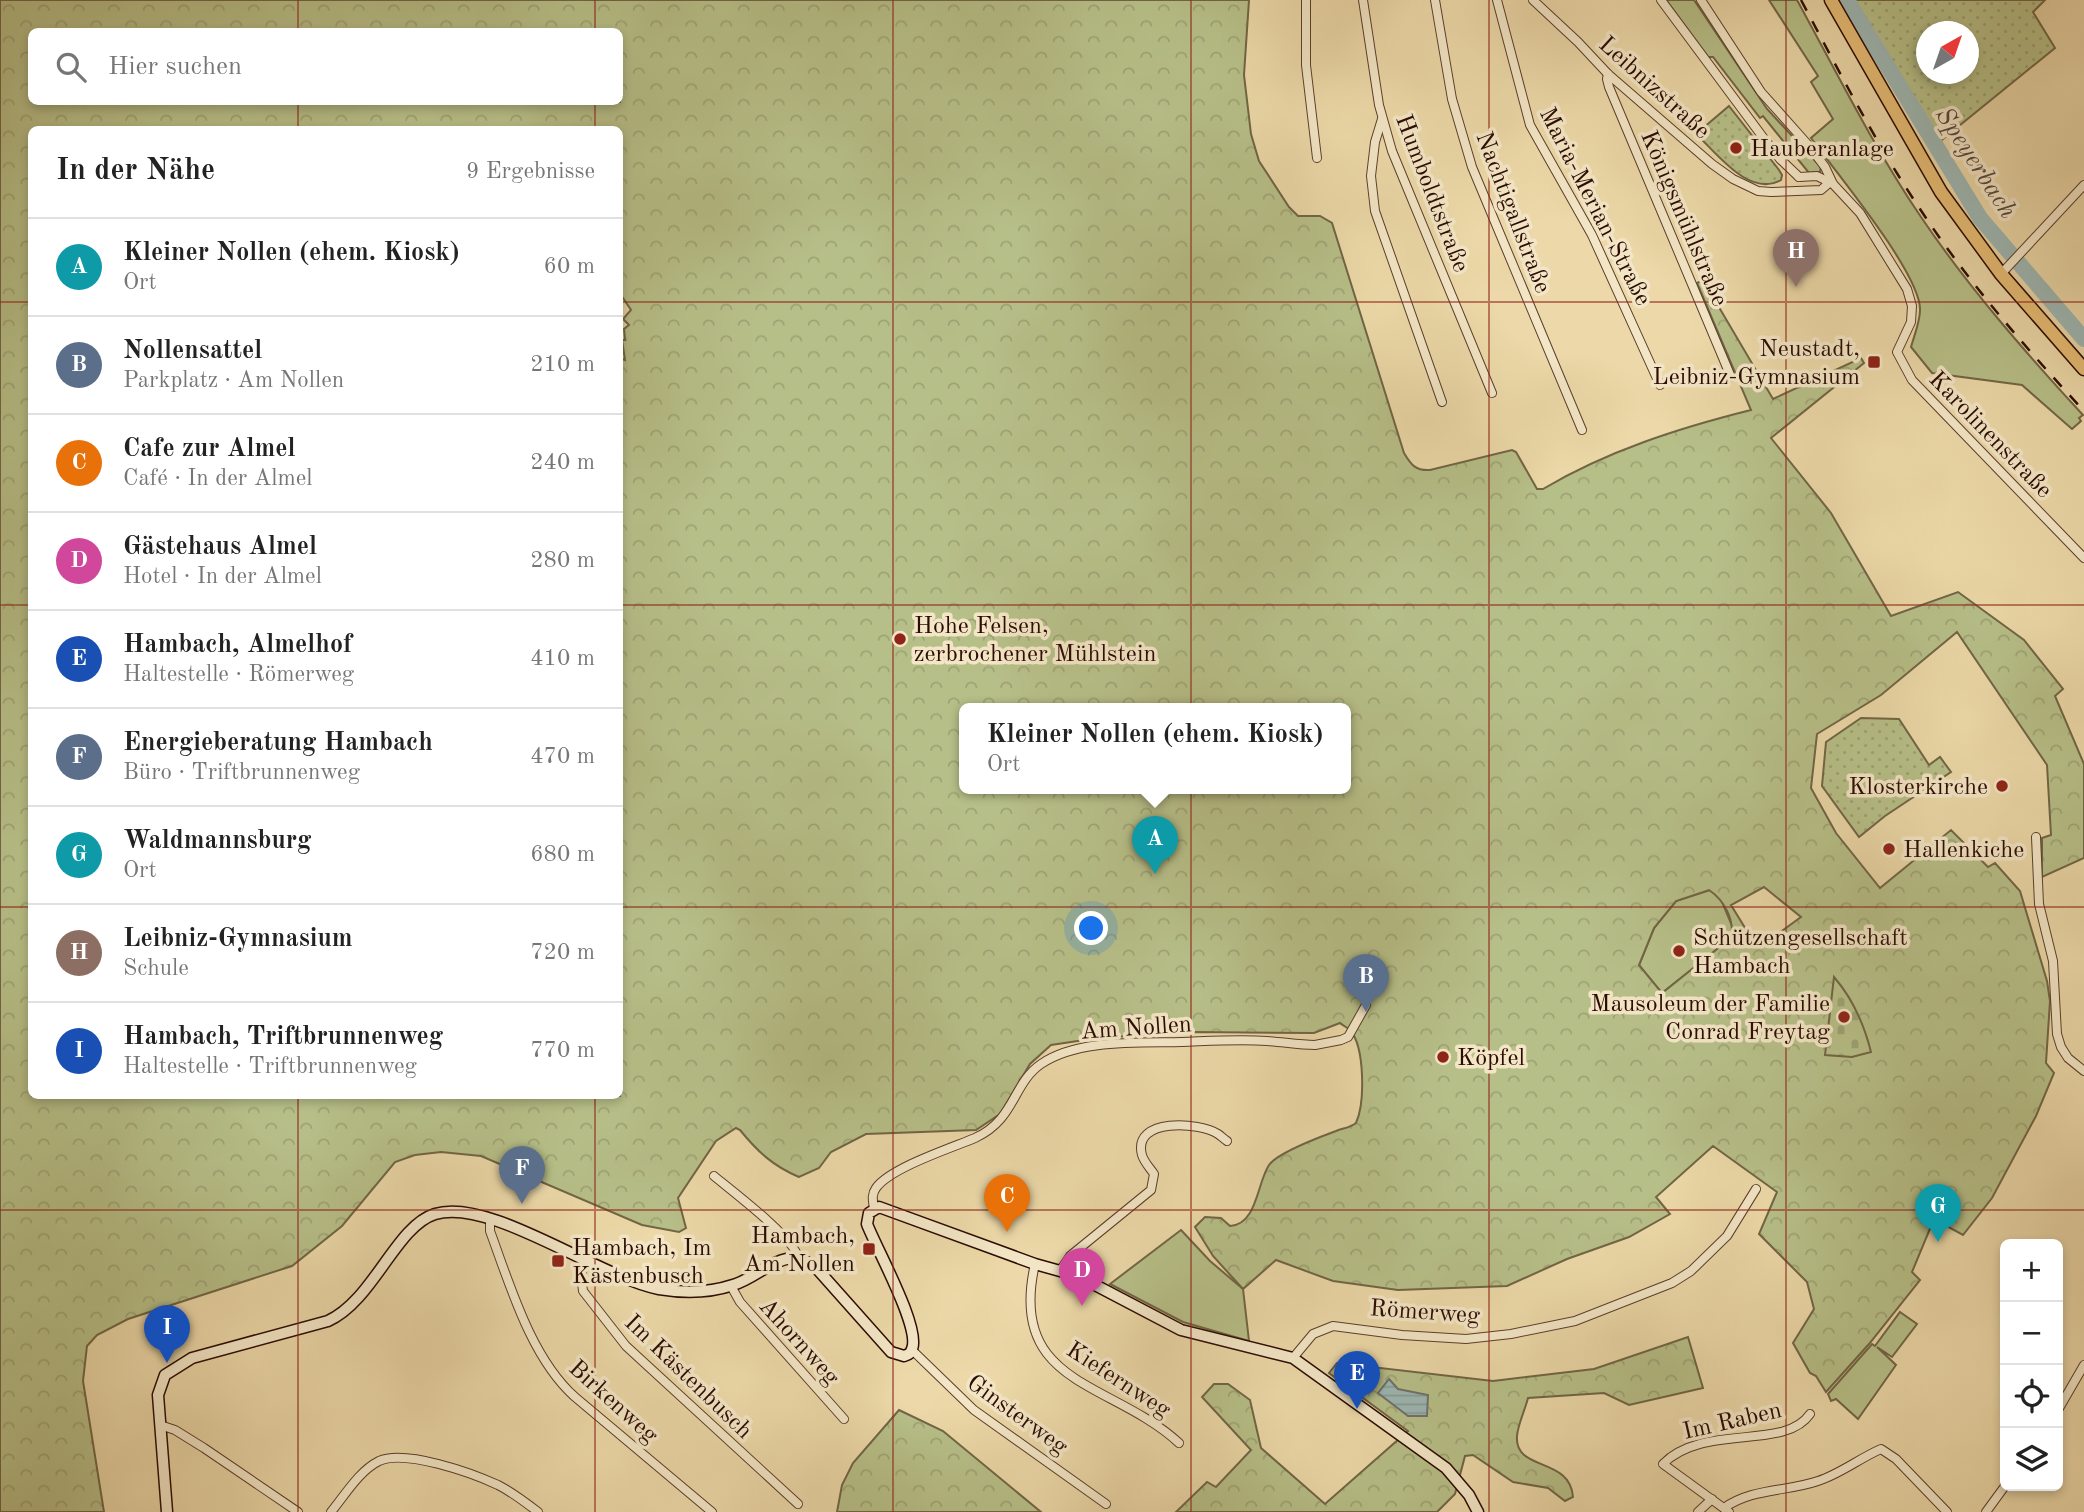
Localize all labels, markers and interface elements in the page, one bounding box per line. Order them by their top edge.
north arrow [1916,21,1979,84]
search box [28,28,623,105]
street label: Leibnizstraße [1594,33,1714,144]
icon: search [52,48,90,86]
text: Hier suchen [108,54,242,80]
water label: Speyerbach [1930,103,2021,223]
street label: Maria-Merian-Straße [1534,104,1655,310]
street label: Humboldtstraße [1390,112,1472,276]
street label: Königsmühlstraße [1635,127,1731,310]
street label: Nachtigallstraße [1470,129,1554,297]
place label: Hauberanlage [1750,138,1894,162]
marker: Hauberanlage [1728,140,1744,156]
text: In der Nähe [56,156,215,186]
text: 9 Ergebnisse [466,160,595,183]
pin: H [1773,229,1819,287]
text: Kleiner Nollen (ehem. Kiosk) [123,240,460,266]
text: A [70,255,88,278]
text: 60 m [544,255,595,278]
text: Ort [123,271,157,294]
text: Nollensattel [123,338,262,364]
place label: Neustadt, Leibniz-Gymnasium [1653,338,1860,390]
text: B [71,353,87,376]
text: 210 m [530,353,595,376]
marker: Neustadt, Leibniz-Gymnasium [1866,354,1882,370]
street label: Karolinenstraße [1923,367,2056,503]
text: Parkplatz · Am Nollen [123,369,344,392]
text: Cafe zur Almel [123,436,296,462]
text: C [71,451,87,474]
text: 240 m [530,451,595,474]
text: Café · In der Almel [123,467,312,490]
text: Gästehaus Almel [123,534,317,560]
text: D [70,549,88,572]
text: 280 m [530,549,595,572]
text: Hotel · In der Almel [123,565,322,588]
place label: Hohe Felsen, zerbrochener Mühlstein [914,615,1156,667]
marker: Hohe Felsen, zerbrochener Mühlstein [892,631,908,647]
text: Hambach, Almelhof [123,632,352,658]
text: E [71,647,87,670]
text: 410 m [530,647,595,670]
text: Haltestelle · Römerweg [123,663,354,686]
popup [959,703,1351,794]
text: Kleiner Nollen (ehem. Kiosk) [987,722,1323,748]
text: Energieberatung Hambach [123,730,433,756]
text: F [71,745,87,768]
text: 470 m [530,745,595,768]
text: Ort [987,753,1020,776]
text: Büro · Triftbrunnenweg [123,761,360,784]
place label: Klosterkirche [1848,776,1988,800]
marker: Klosterkirche [1994,778,2010,794]
pin: A [1132,816,1178,874]
text: Waldmannsburg [123,828,312,854]
place label: Hallenkiche [1903,839,2024,863]
marker: Hallenkiche [1881,841,1897,857]
text: G [71,843,87,866]
text: 680 m [530,843,595,866]
text: Ort [123,859,157,882]
your location [1074,911,1108,945]
text: Leibniz-Gymnasium [123,926,353,952]
place label: Schützengesellschaft Hambach [1693,927,1908,979]
text: H [70,941,88,964]
text: 720 m [530,941,595,964]
marker: Schützengesellschaft Hambach [1671,943,1687,959]
pin: B [1343,954,1389,1012]
text: Schule [123,957,189,980]
place label: Mausoleum der Familie Conrad Freytag [1591,993,1830,1045]
marker: Mausoleum der Familie Conrad Freytag [1836,1009,1852,1025]
street label: Am Nollen [1080,1013,1193,1045]
text: Hambach, Triftbrunnenweg [123,1024,443,1050]
text: I [74,1039,84,1062]
text: 770 m [530,1039,595,1062]
place label: Köpfel [1457,1047,1525,1071]
marker: Köpfel [1435,1049,1451,1065]
text: Haltestelle · Triftbrunnenweg [123,1055,417,1078]
pin: F [499,1146,545,1204]
pin: C [984,1174,1030,1232]
pin: G [1915,1184,1961,1242]
place label: Hambach, Am Nollen [744,1225,855,1277]
place label: Hambach, Im Kästenbusch [572,1237,711,1289]
map controls [2000,1239,2063,1491]
button: + [2000,1239,2063,1302]
marker: Hambach, Am Nollen [861,1241,877,1257]
pin: D [1059,1248,1105,1306]
marker: Hambach, Im Kästenbusch [550,1253,566,1269]
street label: Ahornweg [754,1294,843,1390]
street label: Römerweg [1369,1297,1481,1329]
button: − [2000,1302,2063,1365]
pin: I [144,1305,190,1363]
street label: Im Kästenbusch [619,1311,756,1444]
street label: Kiefernweg [1062,1338,1174,1423]
pin: E [1334,1351,1380,1409]
street label: Birkenweg [563,1356,662,1449]
button: locate [2000,1365,2063,1428]
street label: Ginsterweg [962,1371,1072,1460]
street label: Im Raben [1681,1399,1784,1445]
button: layers [2000,1428,2063,1491]

